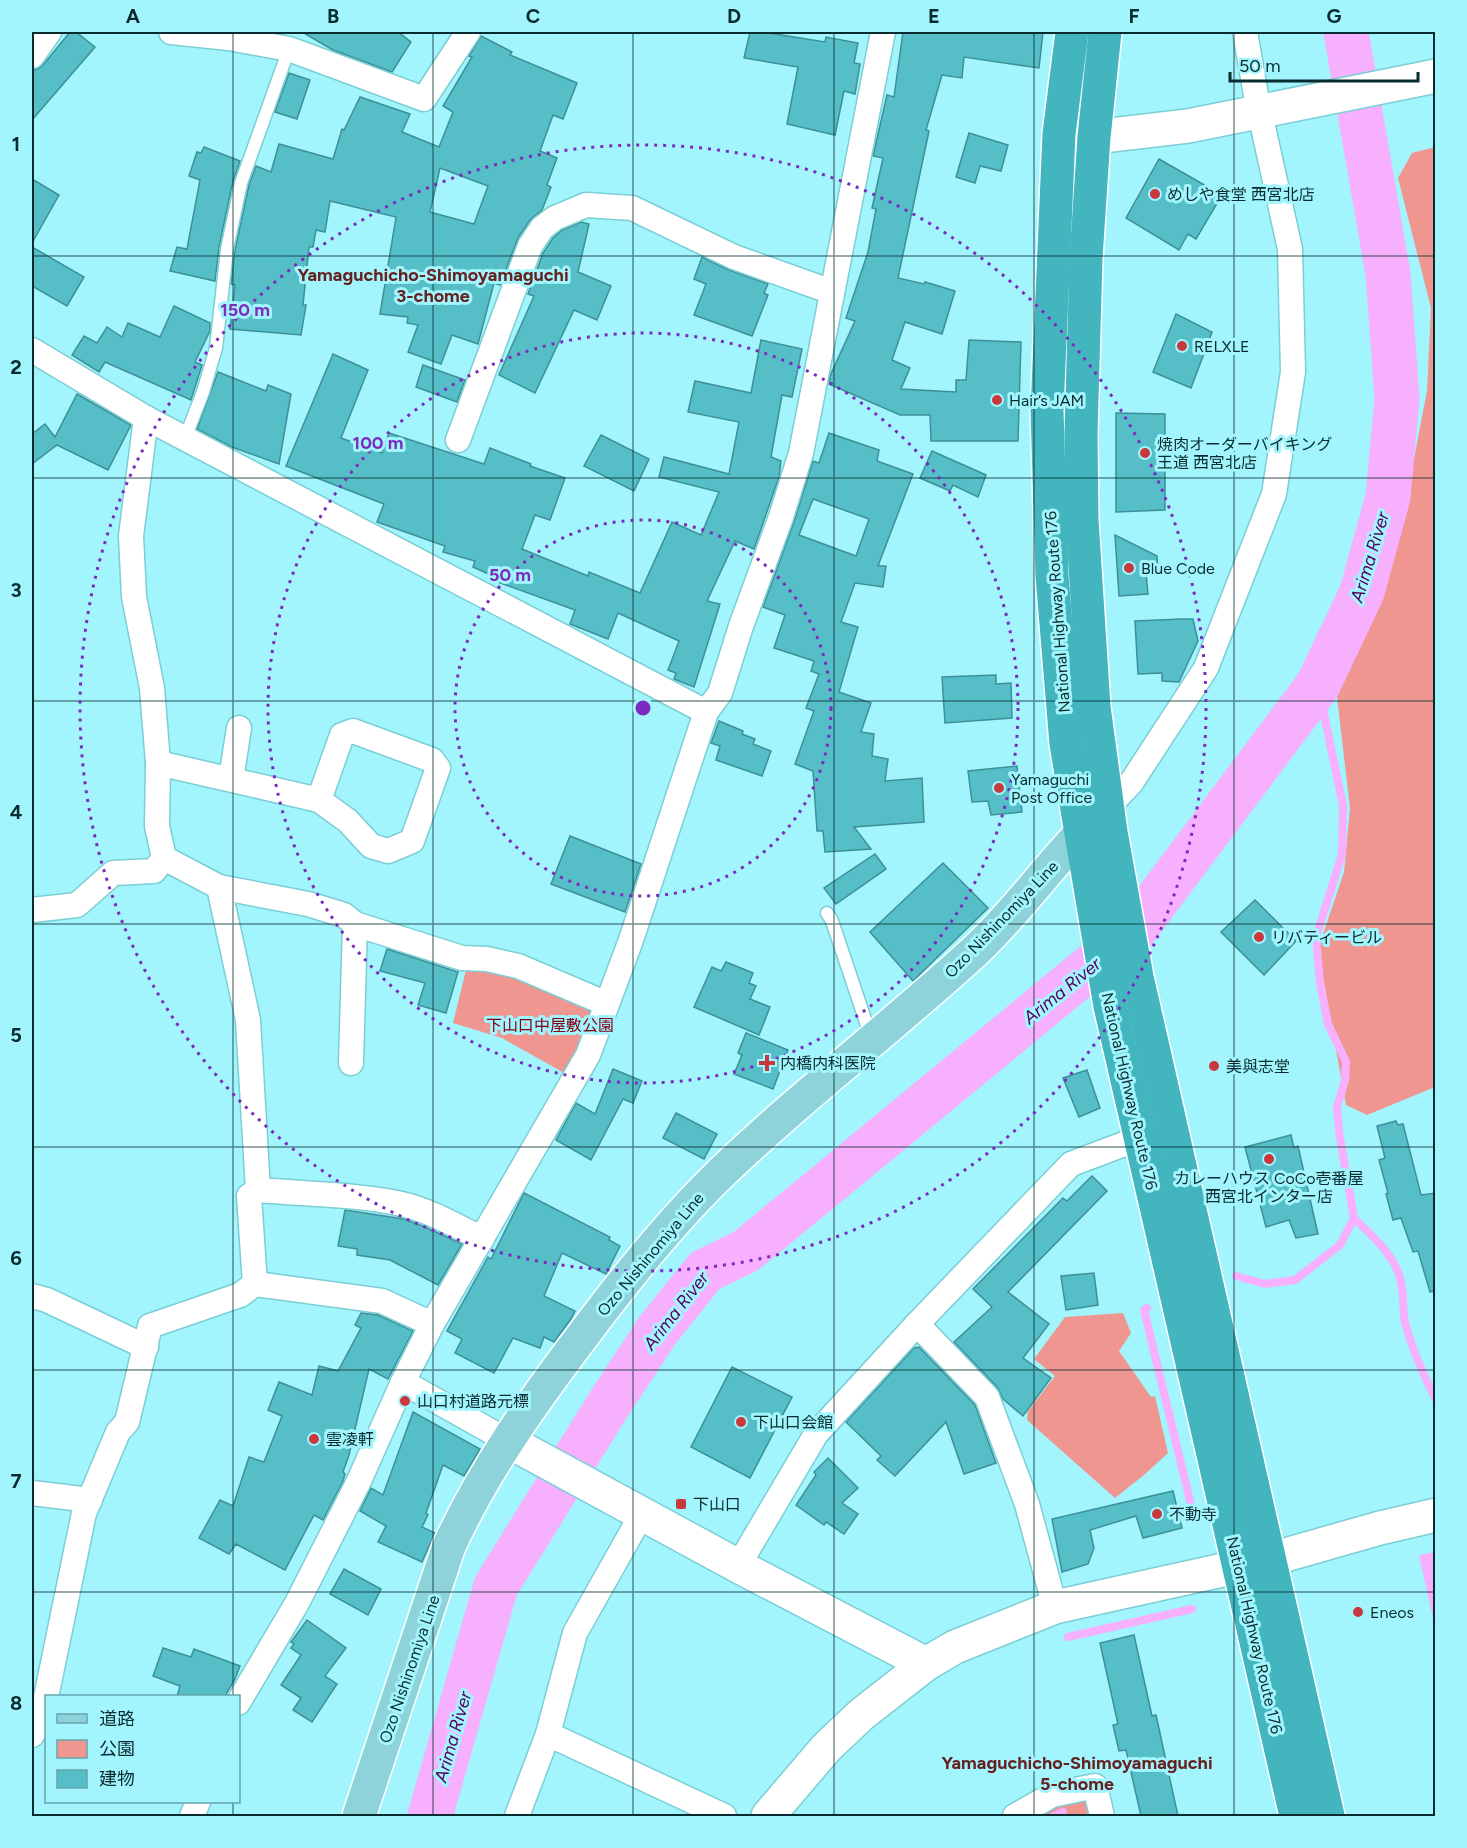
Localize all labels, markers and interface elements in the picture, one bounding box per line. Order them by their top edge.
text: A [126,4,141,28]
text: B [327,4,339,28]
text: C [526,4,540,28]
text: D [727,4,741,28]
text: E [928,4,940,28]
text: F [1128,4,1140,28]
text: G [1327,4,1342,28]
scale bar [1230,45,1418,83]
text: 50 m [1239,55,1281,77]
text: 1 [12,132,20,156]
place label: めしや食堂 西宮北店 [1167,185,1315,204]
marker: めしや食堂 西宮北店 [1148,187,1162,201]
district label: Yamaguchicho-Shimoyamaguchi 3-chome [297,264,569,307]
text: 150 m [220,299,270,321]
place label: RELXLE [1194,337,1249,356]
marker: RELXLE [1175,339,1189,353]
text: 2 [10,355,22,379]
place label: Hair’s JAM [1009,391,1084,410]
marker: Hair’s JAM [990,393,1004,407]
text: 100 m [353,432,403,454]
place label: 焼肉オーダーバイキング 王道 西宮北店 [1157,435,1332,472]
marker: 焼肉オーダーバイキング 王道 西宮北店 [1138,446,1152,460]
water label: Arima River [1346,508,1394,606]
street label: National Highway Route 176 [1041,511,1074,713]
place label: Blue Code [1141,559,1215,578]
marker: Blue Code [1122,561,1136,575]
text: 50 m [489,564,531,586]
text: 3 [10,578,22,602]
centre of rings [633,698,653,718]
place label: Yamaguchi Post Office [1011,770,1092,807]
marker: Yamaguchi Post Office [992,781,1006,795]
text: 4 [10,800,23,824]
street label: Ozo Nishinomiya Line [941,857,1062,982]
place label: リバティービル [1271,928,1382,947]
marker: リバティービル [1252,930,1266,944]
water label: Arima River [1018,952,1106,1030]
street label: National Highway Route 176 [1098,991,1161,1192]
park label: 下山口中屋敷公園 [486,1016,614,1035]
text: 5 [10,1023,22,1047]
marker: 内橋内科医院 [758,1054,776,1072]
place label: 内橋内科医院 [780,1054,876,1073]
place label: 美與志堂 [1226,1057,1290,1076]
marker: 美與志堂 [1207,1059,1221,1073]
marker: カレーハウス CoCo壱番屋 西宮北インター店 [1262,1152,1276,1166]
place label: カレーハウス CoCo壱番屋 西宮北インター店 [1174,1169,1364,1206]
street label: Ozo Nishinomiya Line [593,1189,708,1320]
text: 6 [10,1246,22,1270]
water label: Arima River [638,1267,714,1355]
place label: 山口村道路元標 [417,1392,529,1411]
marker: 山口村道路元標 [398,1394,412,1408]
place label: 下山口会館 [753,1413,833,1432]
marker: 下山口会館 [734,1415,748,1429]
place label: 雲凌軒 [326,1430,374,1449]
marker: 雲凌軒 [307,1432,321,1446]
text: 7 [10,1469,22,1493]
place label: 下山口 [693,1495,741,1514]
marker: 下山口 [674,1497,688,1511]
place label: 不動寺 [1169,1505,1217,1524]
marker: 不動寺 [1150,1507,1164,1521]
street label: National Highway Route 176 [1223,1535,1286,1736]
street label: Ozo Nishinomiya Line [375,1592,444,1746]
place label: Eneos [1370,1603,1414,1622]
marker: Eneos [1351,1605,1365,1619]
water label: Arima River [429,1688,477,1786]
text: 8 [10,1691,22,1715]
legend [45,1695,240,1803]
text: 道路 [99,1708,135,1730]
text: 公園 [99,1738,135,1760]
district label: Yamaguchicho-Shimoyamaguchi 5-chome [941,1752,1213,1795]
text: 建物 [99,1768,135,1790]

